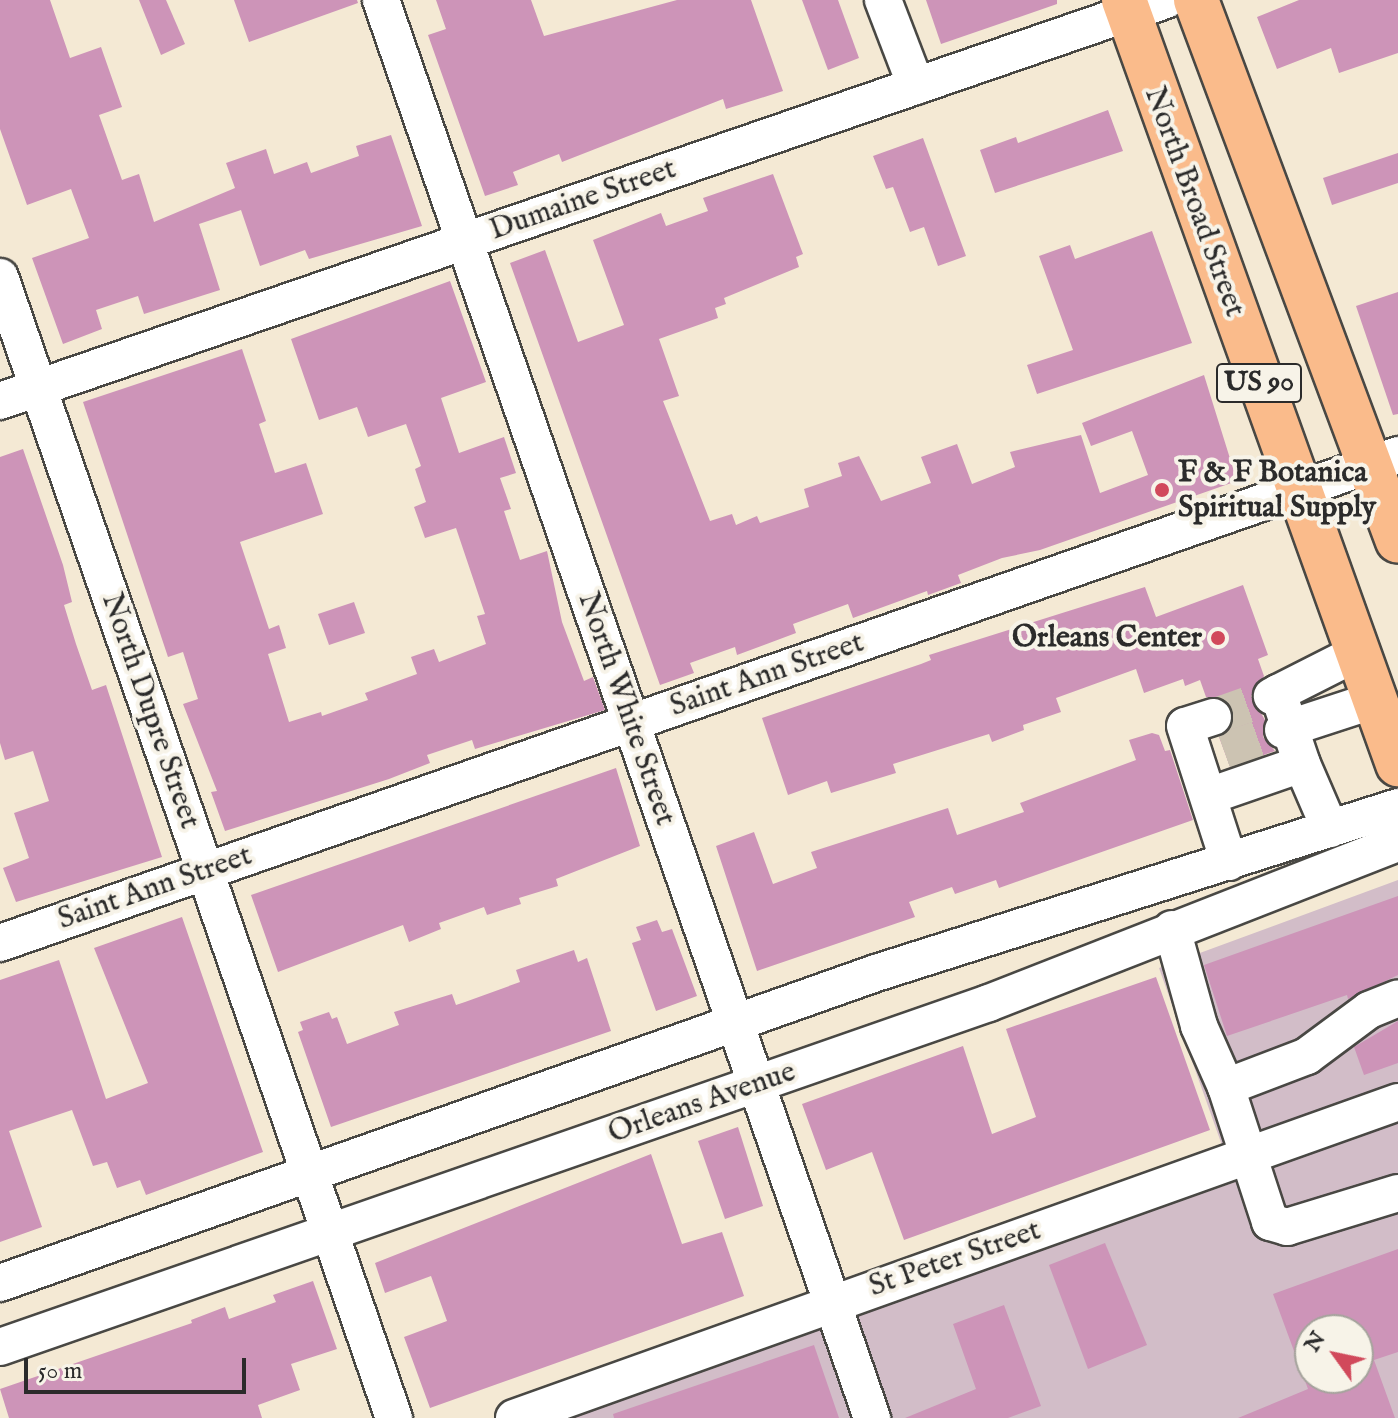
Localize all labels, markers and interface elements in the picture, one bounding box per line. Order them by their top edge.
street label: North Broad Street [1136,82,1252,322]
street label: Dumaine Street [485,151,681,249]
road number: US 90 [1215,359,1303,407]
place label: F & F Botanica Spiritual Supply [1178,455,1376,526]
marker: F & F Botanica Spiritual Supply [1153,481,1171,499]
street label: North White Street [569,588,683,830]
street label: North Dupre Street [93,589,207,833]
place label: Orleans Center [1012,620,1202,656]
street label: Saint Ann Street [665,625,869,725]
marker: Orleans Center [1209,629,1227,647]
street label: Saint Ann Street [53,838,257,938]
street label: Orleans Avenue [604,1054,800,1152]
street label: St Peter Street [864,1213,1046,1305]
north arrow [1294,1314,1374,1394]
text: N [1299,1326,1332,1358]
scale bar [28,1342,250,1392]
text: 50 m [38,1356,82,1387]

